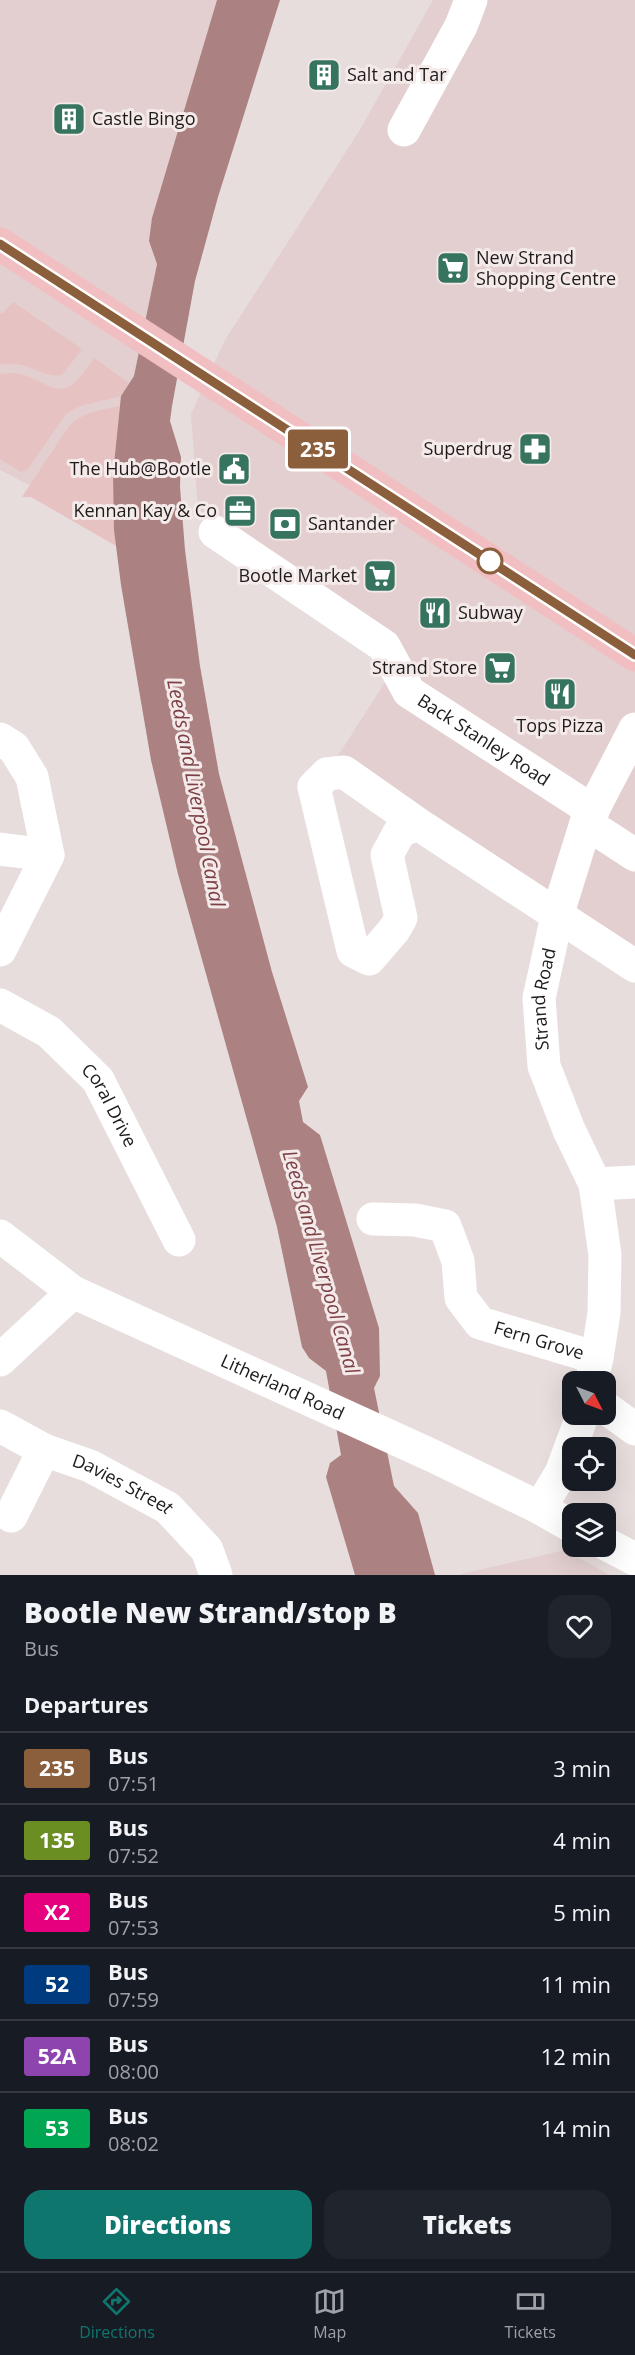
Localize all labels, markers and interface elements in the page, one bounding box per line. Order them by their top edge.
building icon: Salt and Tar [306,57,342,93]
place label: Salt and Tar [347,62,447,86]
building icon: Castle Bingo [51,101,87,137]
place label: Castle Bingo [92,106,195,130]
place label: New Strand Shopping Centre [476,245,616,290]
supermarket icon: New Strand Shopping Centre [435,250,471,286]
line badge: 235 [284,430,352,468]
pharmacy icon: Superdrug [517,431,553,467]
text: 235 [300,435,336,463]
place label: Superdrug [423,436,512,460]
public building icon: The Hub@Bootle [216,451,252,487]
place label: The Hub@Bootle [69,456,211,480]
office icon: Kennan Kay & Co [222,493,258,529]
place label: Kennan Kay & Co [73,498,217,522]
bank icon: Santander [267,506,303,542]
place label: Santander [308,511,395,535]
unlabelled marker [477,548,503,574]
supermarket icon: Bootle Market [362,558,398,594]
place label: Bootle Market [238,563,357,587]
restaurant icon: Subway [417,595,453,631]
place label: Subway [458,600,524,624]
supermarket icon: Strand Store [482,650,518,686]
place label: Strand Store [372,655,477,679]
restaurant icon: Tops Pizza [542,676,578,712]
water label: Leeds and Liverpool Canal [161,677,232,910]
street label: Back Stanley Road [413,688,555,791]
place label: Tops Pizza [516,713,604,737]
street label: Strand Road [526,946,561,1051]
street label: Coral Drive [77,1057,143,1151]
water label: Leeds and Liverpool Canal [277,1147,367,1378]
street label: Fern Grove [491,1315,587,1364]
street label: Litherland Road [217,1348,348,1425]
north arrow [562,1371,616,1425]
map controls [562,1371,616,1557]
button: locate [562,1437,616,1491]
street label: Davies Street [69,1448,180,1518]
button: layers [562,1503,616,1557]
text: Bootle New Strand/stop B [24,1593,397,1631]
button: heart [548,1595,611,1658]
text: Bus [24,1635,59,1662]
text: Departures [24,1689,148,1719]
text: Bus [108,1740,148,1770]
text: 3 min [553,1753,611,1783]
text: 235 [39,1754,75,1782]
text: 07:51 [108,1770,159,1797]
text: Bus [108,1812,148,1842]
text: 4 min [553,1825,611,1855]
text: 135 [39,1826,75,1854]
text: 07:52 [108,1842,159,1869]
text: Bus [108,1884,148,1914]
text: 5 min [553,1897,611,1927]
text: X2 [44,1898,70,1926]
text: 07:53 [108,1914,159,1941]
text: Bus [108,1956,148,1986]
text: 11 min [541,1969,611,1999]
text: 52 [45,1970,69,1998]
text: 07:59 [108,1986,159,2013]
text: Bus [108,2028,148,2058]
text: 12 min [541,2041,611,2071]
text: 52A [38,2042,76,2070]
text: 08:00 [108,2058,159,2085]
text: Bus [108,2100,148,2130]
text: 14 min [541,2113,611,2143]
text: 53 [45,2114,69,2142]
text: 08:02 [108,2130,159,2157]
button: Directions [24,2190,312,2259]
button: Tickets [324,2190,611,2259]
tab: Directions [79,2285,155,2343]
tab: Map [313,2285,346,2343]
tab: Tickets [505,2285,556,2343]

